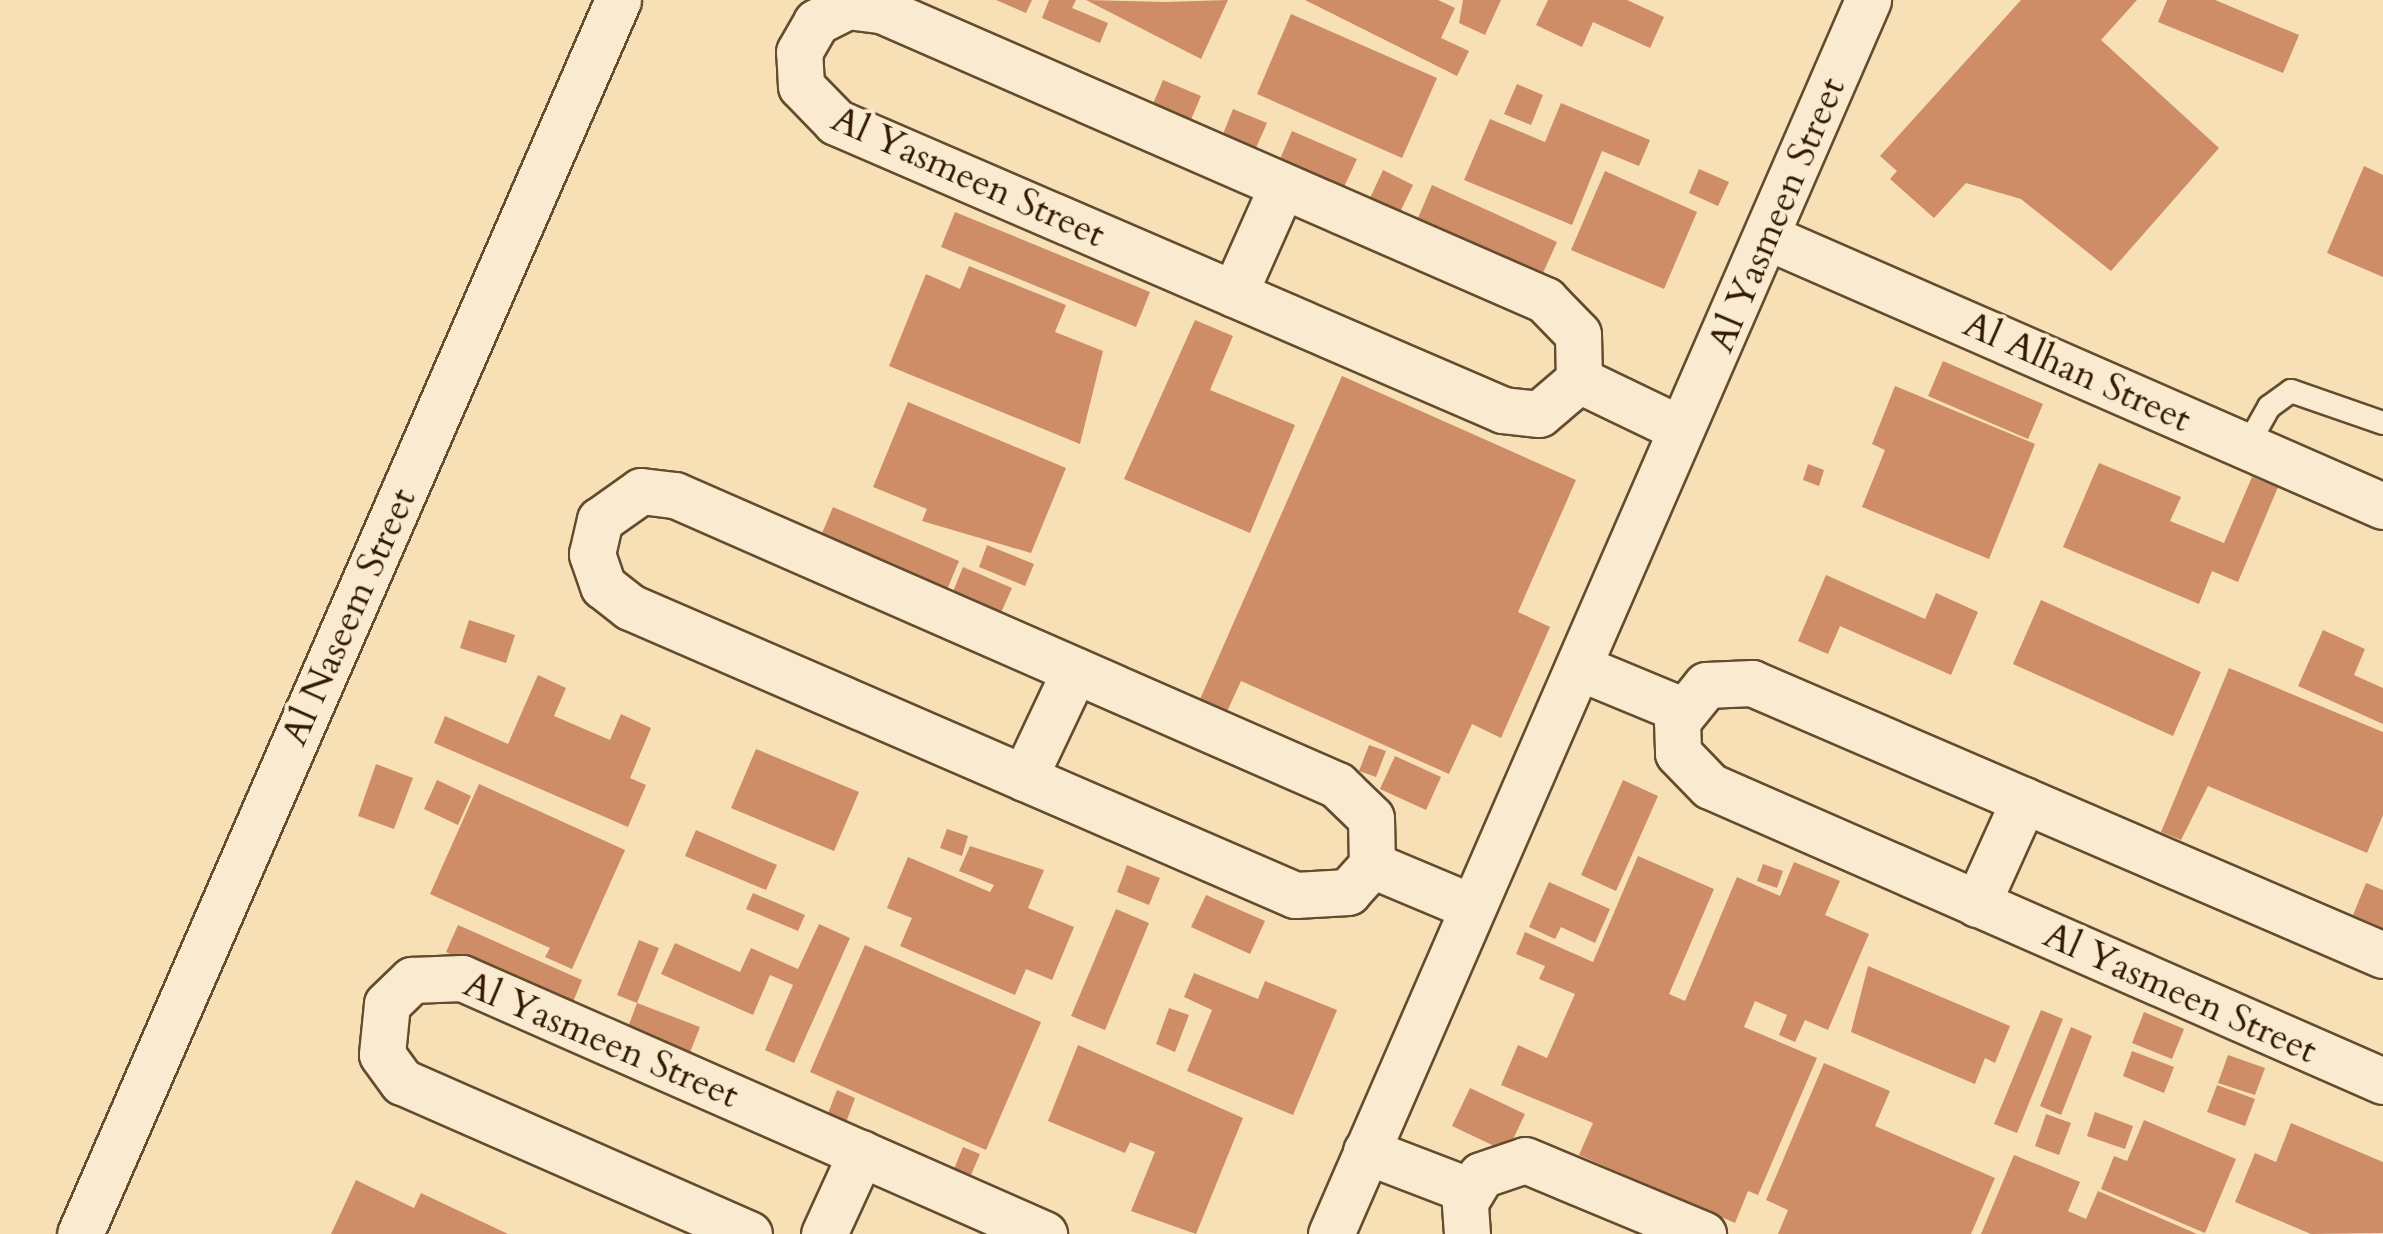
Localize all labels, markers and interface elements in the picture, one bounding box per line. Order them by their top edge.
street label: Al Yasmeen Street [1699,71,1855,359]
street label: Al Yasmeen Street [824,96,1112,258]
street label: Al Alhan Street [1956,302,2198,442]
street label: Al Naseem Street [272,481,426,753]
street label: Al Yasmeen Street [2036,912,2324,1074]
street label: Al Yasmeen Street [457,962,745,1118]

